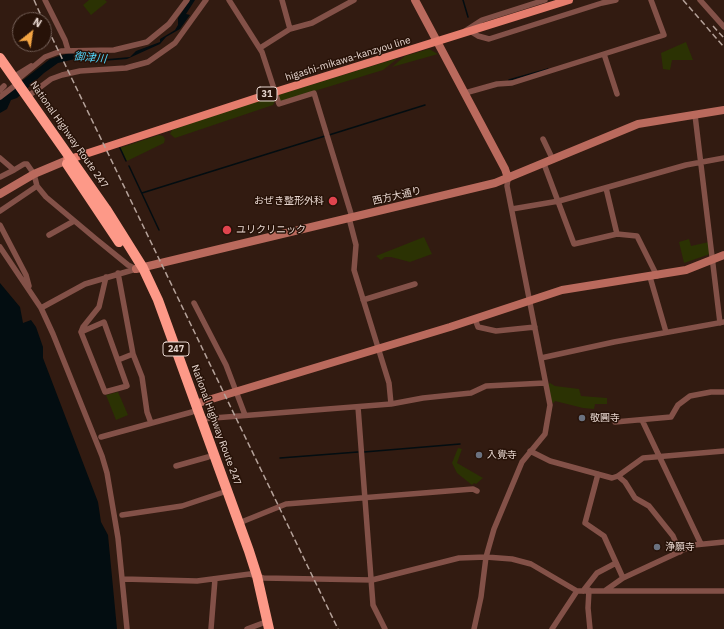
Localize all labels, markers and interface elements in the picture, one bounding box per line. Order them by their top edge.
north arrow [12,12,52,52]
text: N [31,14,44,31]
street label: higashi-mikawa-kanzyou line [284,34,412,84]
water label: 御津川 [73,50,107,66]
street label: National Highway Route 247 [27,79,111,191]
road number: 31 [257,87,277,101]
street label: 西方大通り [371,185,423,207]
place label: おぜき整形外科 [254,195,324,207]
marker: おぜき整形外科 [327,195,339,207]
marker: ユリクリニック [221,224,233,236]
place label: ユリクリニック [236,224,306,236]
road number: 247 [163,342,189,356]
street label: National Highway Route 247 [189,363,243,487]
place label: 敬圓寺 [590,412,620,424]
marker: 敬圓寺 [577,413,587,423]
place label: 入覺寺 [487,449,517,461]
marker: 入覺寺 [474,450,484,460]
place label: 浄願寺 [665,541,695,553]
marker: 浄願寺 [652,542,662,552]

